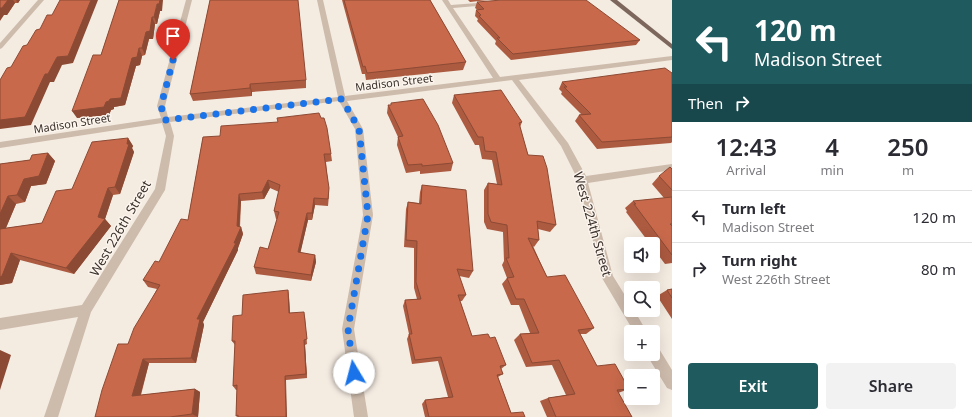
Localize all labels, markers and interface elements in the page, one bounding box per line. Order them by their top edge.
text: 120 m [754,11,837,49]
icon: left [688,16,740,68]
pin [156,19,190,60]
icon: arrive [162,25,184,47]
text: Madison Street [754,47,882,71]
street label: Madison Street [354,70,434,94]
icon: right [731,92,753,114]
text: Then [688,93,723,113]
street label: Madison Street [32,109,112,137]
text: 12:43 [715,130,777,163]
text: 4 [825,130,839,163]
text: 250 [887,130,929,163]
text: Arrival [726,161,766,179]
text: min [820,161,844,179]
text: m [902,161,914,179]
street label: West 224th Street [569,170,617,279]
street label: West 226th Street [85,176,155,279]
text: Turn left [722,198,786,218]
icon: left [688,206,710,228]
text: 120 m [912,207,956,227]
text: Madison Street [722,218,814,236]
map controls [624,237,660,405]
button: sound [624,237,660,273]
text: Turn right [722,250,797,270]
icon: right [688,258,710,280]
text: 80 m [921,259,956,279]
text: West 226th Street [722,270,830,288]
button: search [624,281,660,317]
button: + [624,325,660,361]
position arrow [333,352,375,394]
button: Exit [688,363,818,409]
button: Share [826,363,956,409]
button: − [624,369,660,405]

